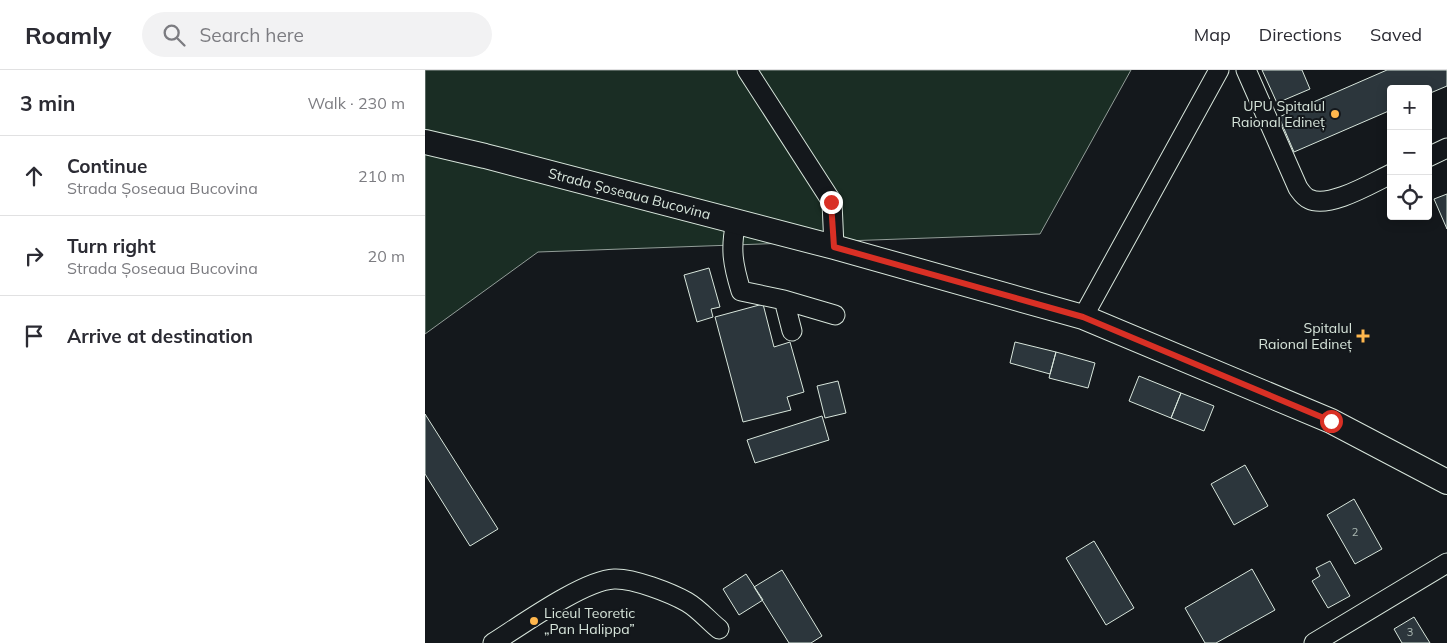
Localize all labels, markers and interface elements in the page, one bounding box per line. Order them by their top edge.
search box [142,12,492,57]
text: Roamly [25,20,112,50]
icon: search [160,21,188,49]
text: Search here [200,23,304,47]
text: Map [1194,23,1231,46]
text: Directions [1259,23,1342,46]
text: Saved [1370,23,1422,46]
map controls [1387,85,1432,220]
button: + [1387,85,1432,130]
text: 3 min [20,90,75,116]
text: Walk · 230 m [307,93,405,113]
place label: UPU Spitalul Raional Edineț [1231,97,1325,131]
marker: UPU Spitalul Raional Edineț [1329,108,1341,120]
button: − [1387,130,1432,175]
text: Continue [67,154,147,178]
icon: ahead [20,162,48,190]
street label: Strada Șoseaua Bucovina [546,164,713,223]
text: 210 m [358,166,405,186]
button: locate [1387,175,1432,220]
text: Strada Șoseaua Bucovina [67,178,258,198]
route end [820,191,843,214]
text: Turn right [67,234,156,258]
icon: right [20,242,48,270]
text: 20 m [368,246,405,266]
text: Strada Șoseaua Bucovina [67,258,258,278]
place label: Spitalul Raional Edineț [1258,319,1352,353]
icon: arrive [20,322,48,350]
text: Arrive at destination [67,324,253,348]
marker: Spitalul Raional Edineț [1356,329,1370,343]
route start [1320,410,1343,433]
house number: 2 [1352,525,1359,539]
place label: Liceul Teoretic „Pan Halippa” [544,604,635,638]
marker: Liceul Teoretic „Pan Halippa” [528,615,540,627]
house number: 3 [1407,625,1413,639]

